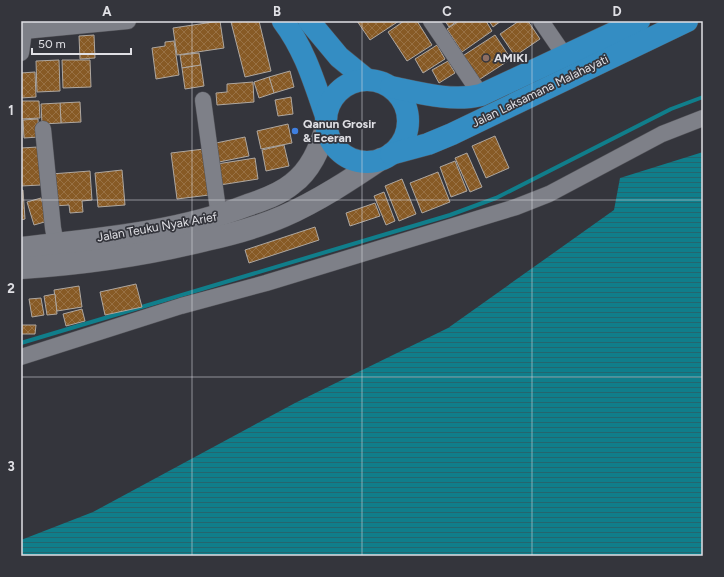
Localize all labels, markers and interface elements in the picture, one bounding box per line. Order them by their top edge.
text: A [102,4,112,19]
text: B [273,4,281,19]
text: C [442,4,452,19]
text: D [612,4,622,19]
scale bar [32,30,131,56]
text: 50 m [38,37,66,51]
place label: AMIKI [494,51,528,65]
street label: Jalan Laksamana Malahayati [469,52,611,130]
marker: AMIKI [481,53,491,63]
text: 1 [8,103,14,118]
place label: Qanun Grosir & Eceran [303,117,376,145]
marker: Qanun Grosir & Eceran [290,126,300,136]
street label: Jalan Teuku Nyak Arief [96,209,219,244]
text: 2 [7,281,15,296]
text: 3 [7,459,15,474]

